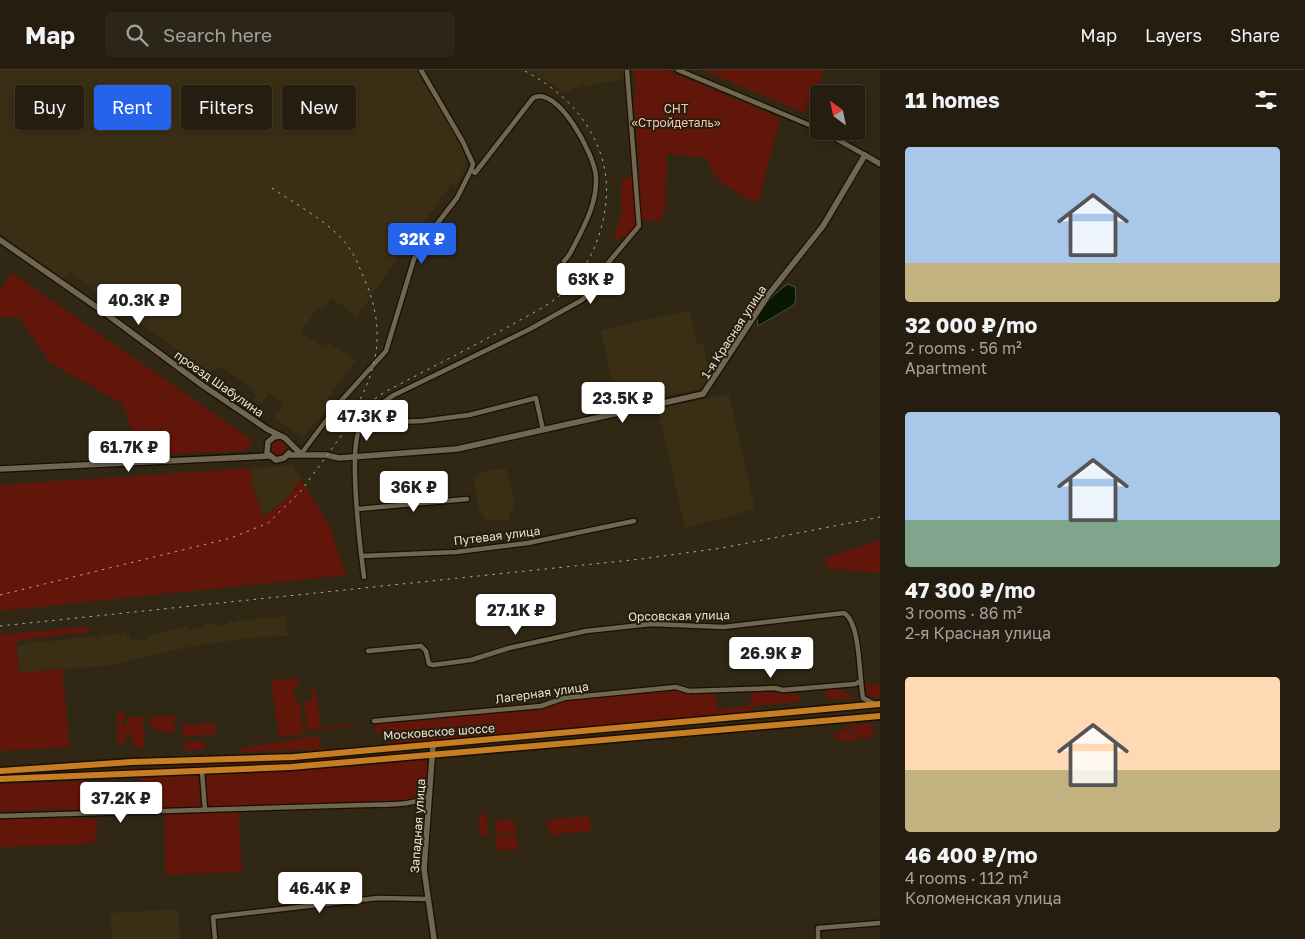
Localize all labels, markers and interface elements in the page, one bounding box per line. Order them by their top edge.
search box [105,12,455,57]
text: Map [25,20,75,49]
icon: search [123,21,151,49]
text: Search here [163,23,272,46]
text: Map [1080,24,1117,46]
text: Layers [1145,24,1202,46]
text: Share [1230,24,1280,46]
chip: Buy [15,85,84,130]
chip: Rent [94,85,171,130]
chip: Filters [181,85,272,130]
chip: New [282,85,356,130]
north arrow [810,85,865,140]
map controls [810,85,865,140]
icon: filters [1252,86,1280,114]
text: 11 homes [905,87,1000,113]
park label: СНТ «Стройдеталь» [632,101,721,130]
icon: home [1048,180,1138,270]
pin: 32K ₽ [387,222,457,265]
text: 32K ₽ [399,229,445,249]
pin: 63K ₽ [556,262,626,305]
text: 63K ₽ [568,269,614,289]
street label: 1-я Красная улица [698,282,769,381]
pin: 40.3K ₽ [93,284,185,326]
text: 40.3K ₽ [108,290,170,310]
text: 32 000 ₽/mo [905,312,1037,338]
text: 2 rooms · 56 m² [905,338,1022,358]
street label: проезд Шабулина [172,347,267,420]
text: Apartment [905,358,987,378]
pin: 23.5K ₽ [577,382,669,424]
text: 23.5K ₽ [593,388,653,408]
pin: 47.3K ₽ [321,400,413,442]
text: 47.3K ₽ [337,406,397,426]
pin: 61.7K ₽ [83,430,175,473]
text: 61.7K ₽ [100,437,158,457]
icon: home [1048,445,1138,535]
pin: 36K ₽ [379,470,449,513]
text: 36K ₽ [391,477,437,497]
street label: Путевая улица [453,523,541,548]
text: 47 300 ₽/mo [905,577,1035,603]
pin: 27.1K ₽ [470,594,562,636]
text: 27.1K ₽ [487,600,545,620]
text: 3 rooms · 86 m² [905,603,1022,623]
street label: Орсовская улица [628,607,730,624]
text: 2-я Красная улица [905,623,1051,643]
pin: 26.9K ₽ [725,636,817,679]
text: 26.9K ₽ [740,643,802,663]
street label: Лагерная улица [494,679,590,706]
icon: home [1048,710,1138,800]
street label: Московское шоссе [383,720,495,743]
street label: Западная улица [407,778,428,874]
pin: 37.2K ₽ [75,782,167,824]
text: 37.2K ₽ [91,788,151,808]
text: 46 400 ₽/mo [905,842,1038,868]
text: 4 rooms · 112 m² [905,868,1028,888]
pin: 46.4K ₽ [274,872,366,914]
text: 46.4K ₽ [289,878,351,898]
text: Коломенская улица [905,888,1062,908]

